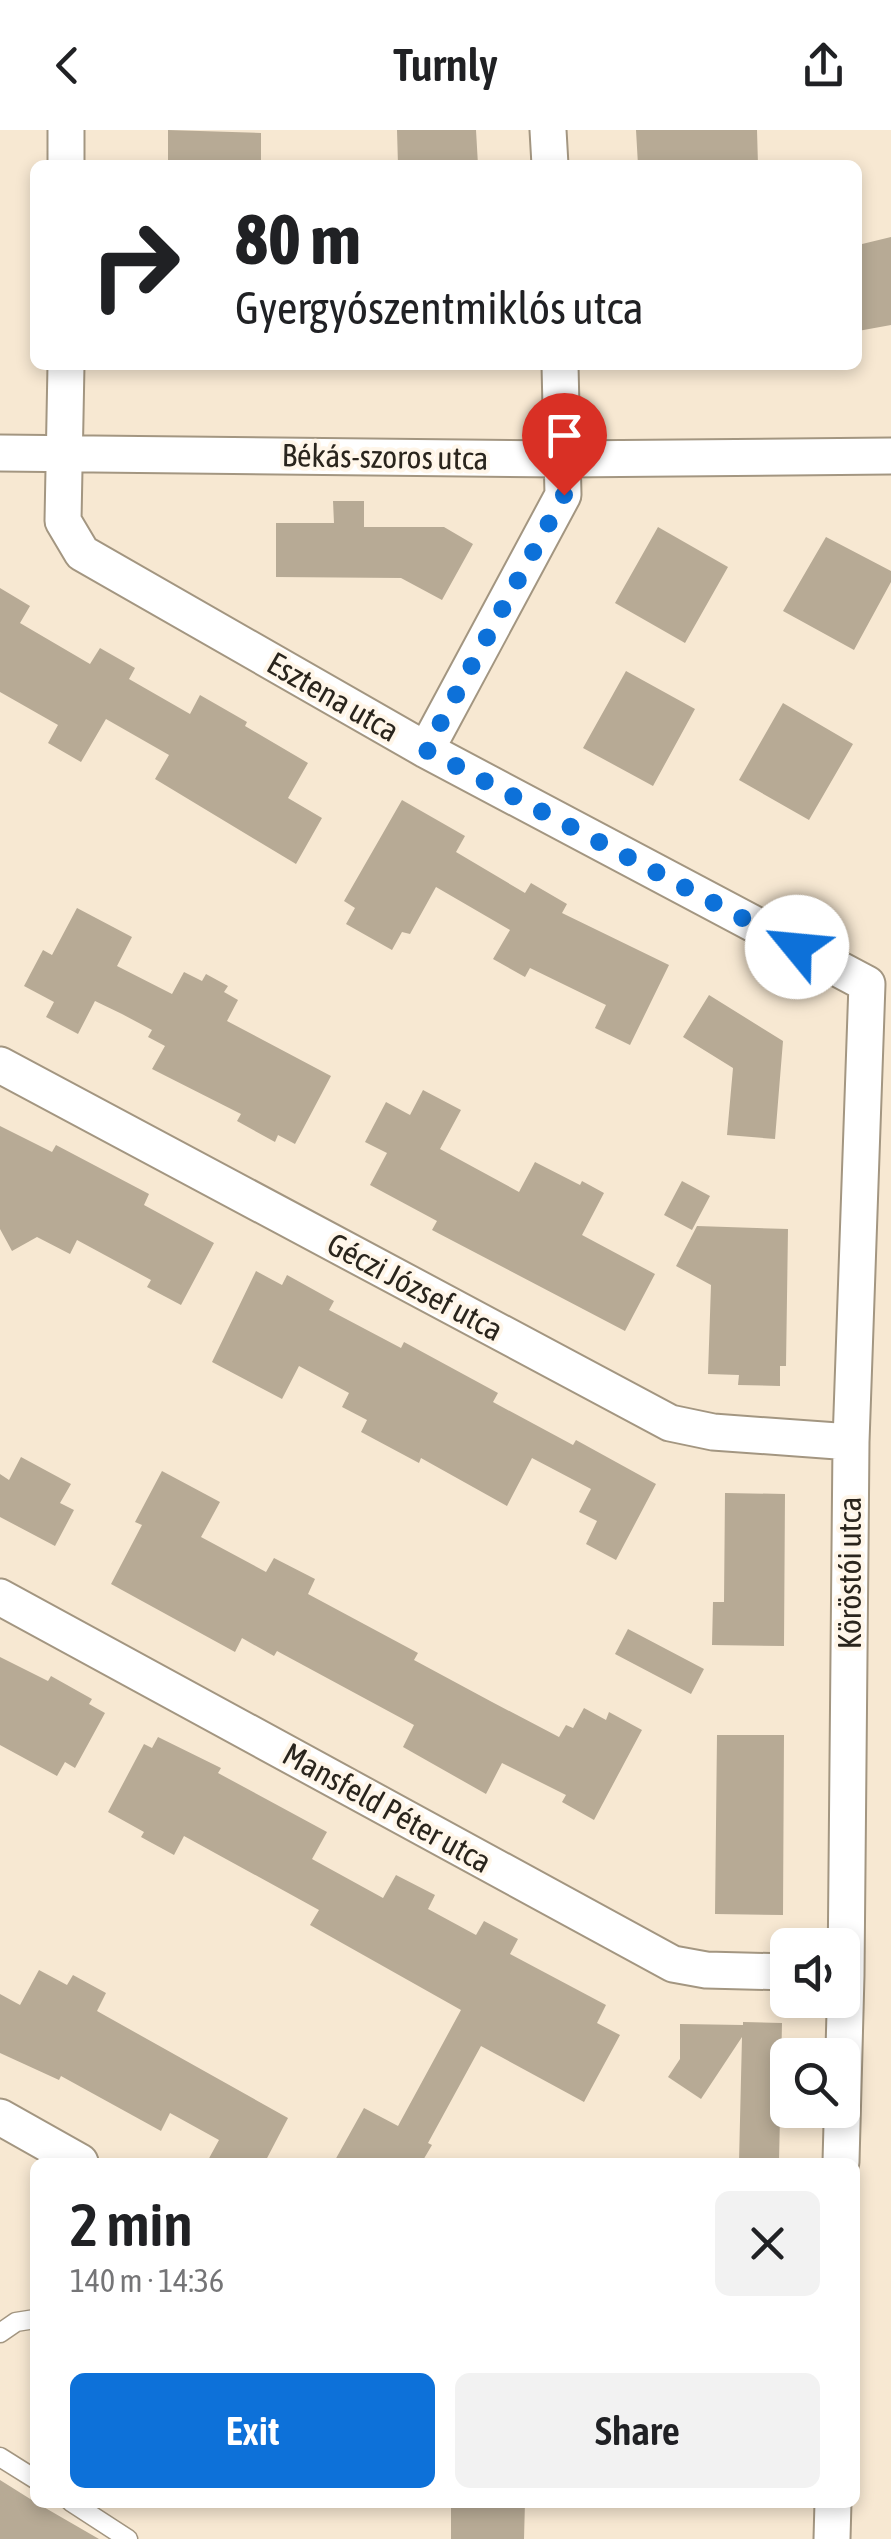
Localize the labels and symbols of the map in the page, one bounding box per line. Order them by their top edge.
pin [522,393,607,496]
street label: Békás-szoros utca [281,436,489,477]
street label: Esztena utca [261,644,406,749]
position arrow [745,895,849,999]
street label: Géczi József utca [321,1225,509,1348]
street label: Köröstói utca [831,1497,868,1649]
street label: Mansfeld Péter utca [277,1735,498,1880]

